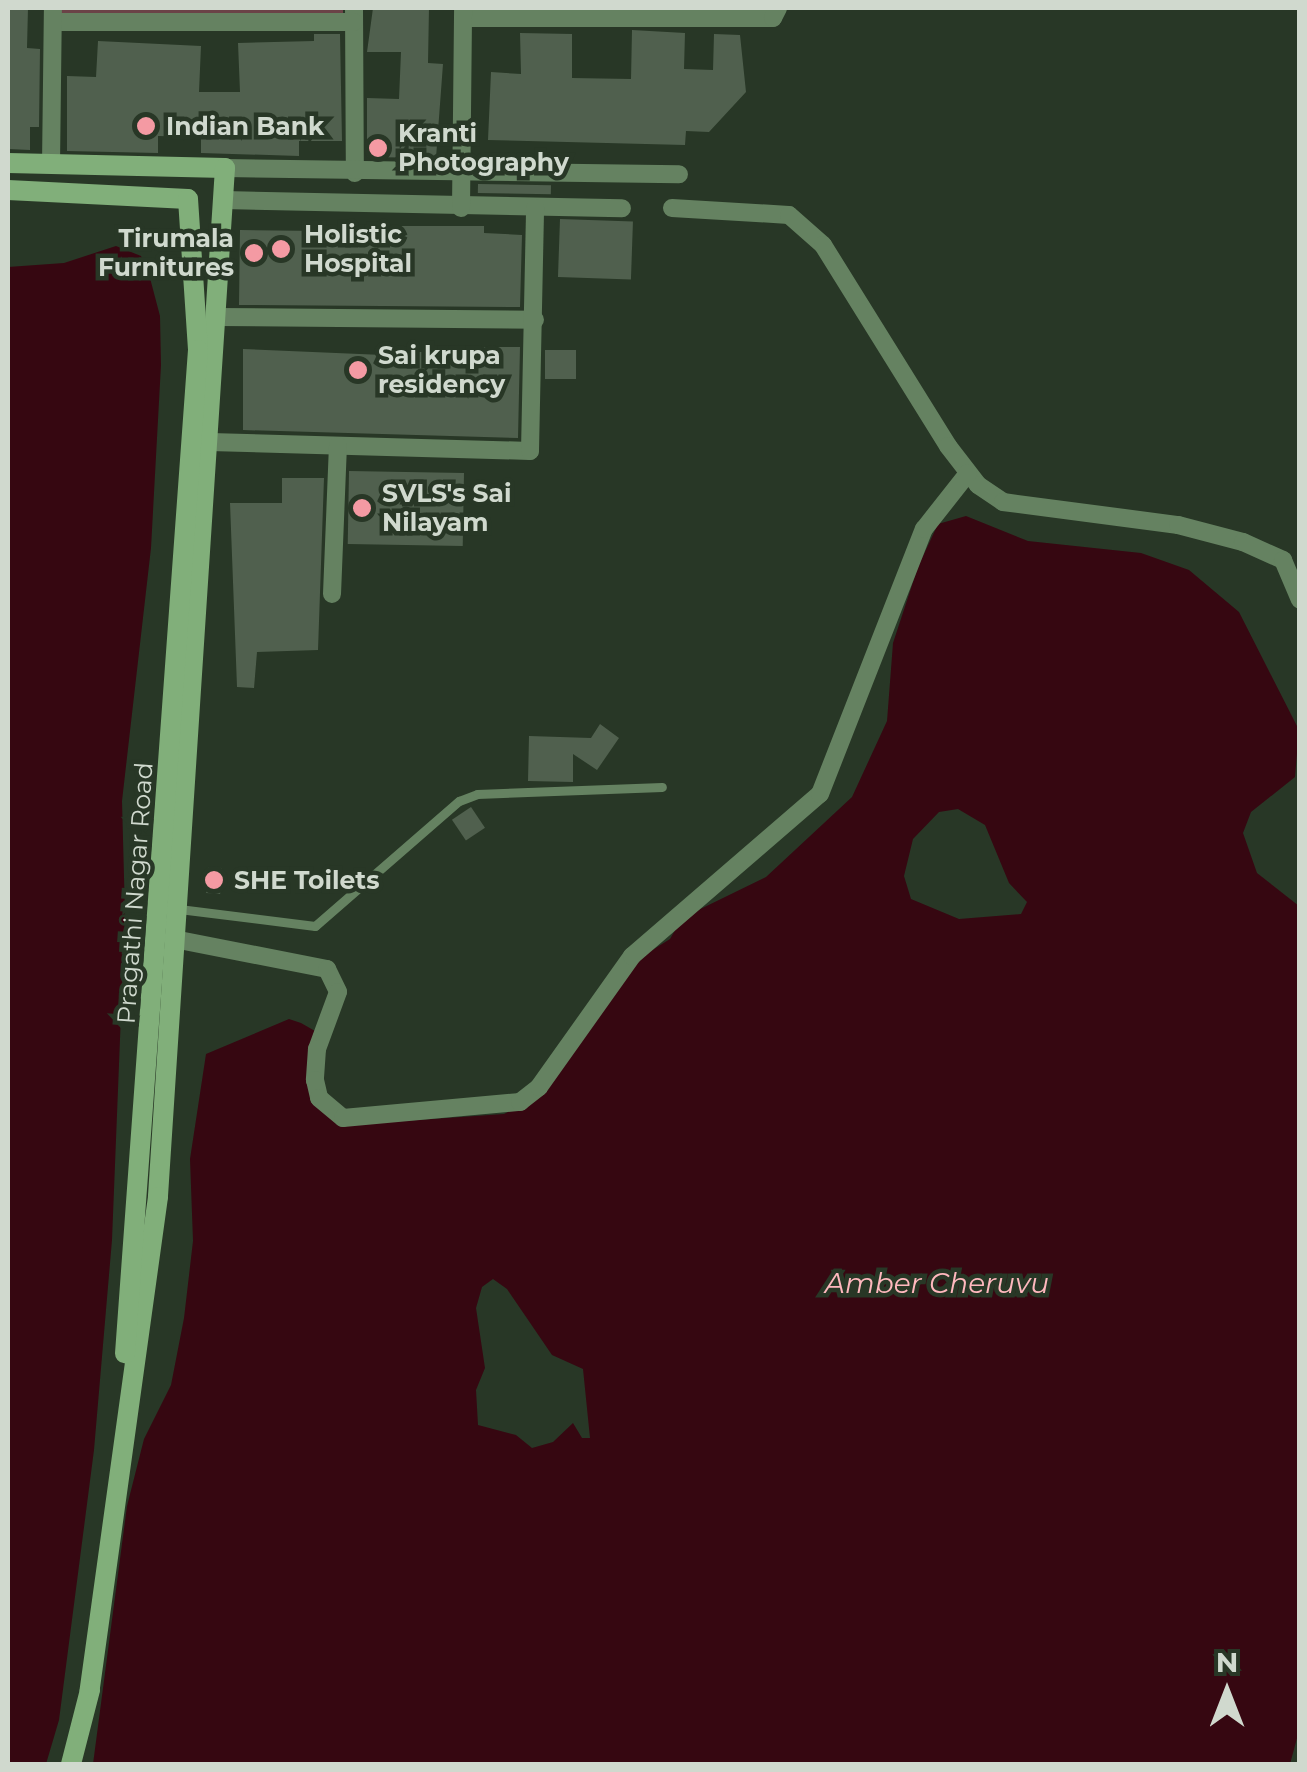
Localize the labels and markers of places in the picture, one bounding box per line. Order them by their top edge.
place label: Indian Bank [166,111,324,141]
marker: Indian Bank [135,115,157,137]
place label: Kranti Photography [398,119,569,178]
marker: Kranti Photography [367,137,389,159]
place label: Holistic Hospital [304,220,412,279]
place label: Tirumala Furnitures [98,224,234,283]
marker: Holistic Hospital [268,236,294,262]
marker: Tirumala Furnitures [243,242,265,264]
place label: Sai krupa residency [378,341,505,400]
marker: Sai krupa residency [347,359,369,381]
place label: SVLS's Sai Nilayam [382,479,511,538]
marker: SVLS's Sai Nilayam [351,497,373,519]
place label: SHE Toilets [234,865,379,895]
marker: SHE Toilets [203,869,225,891]

